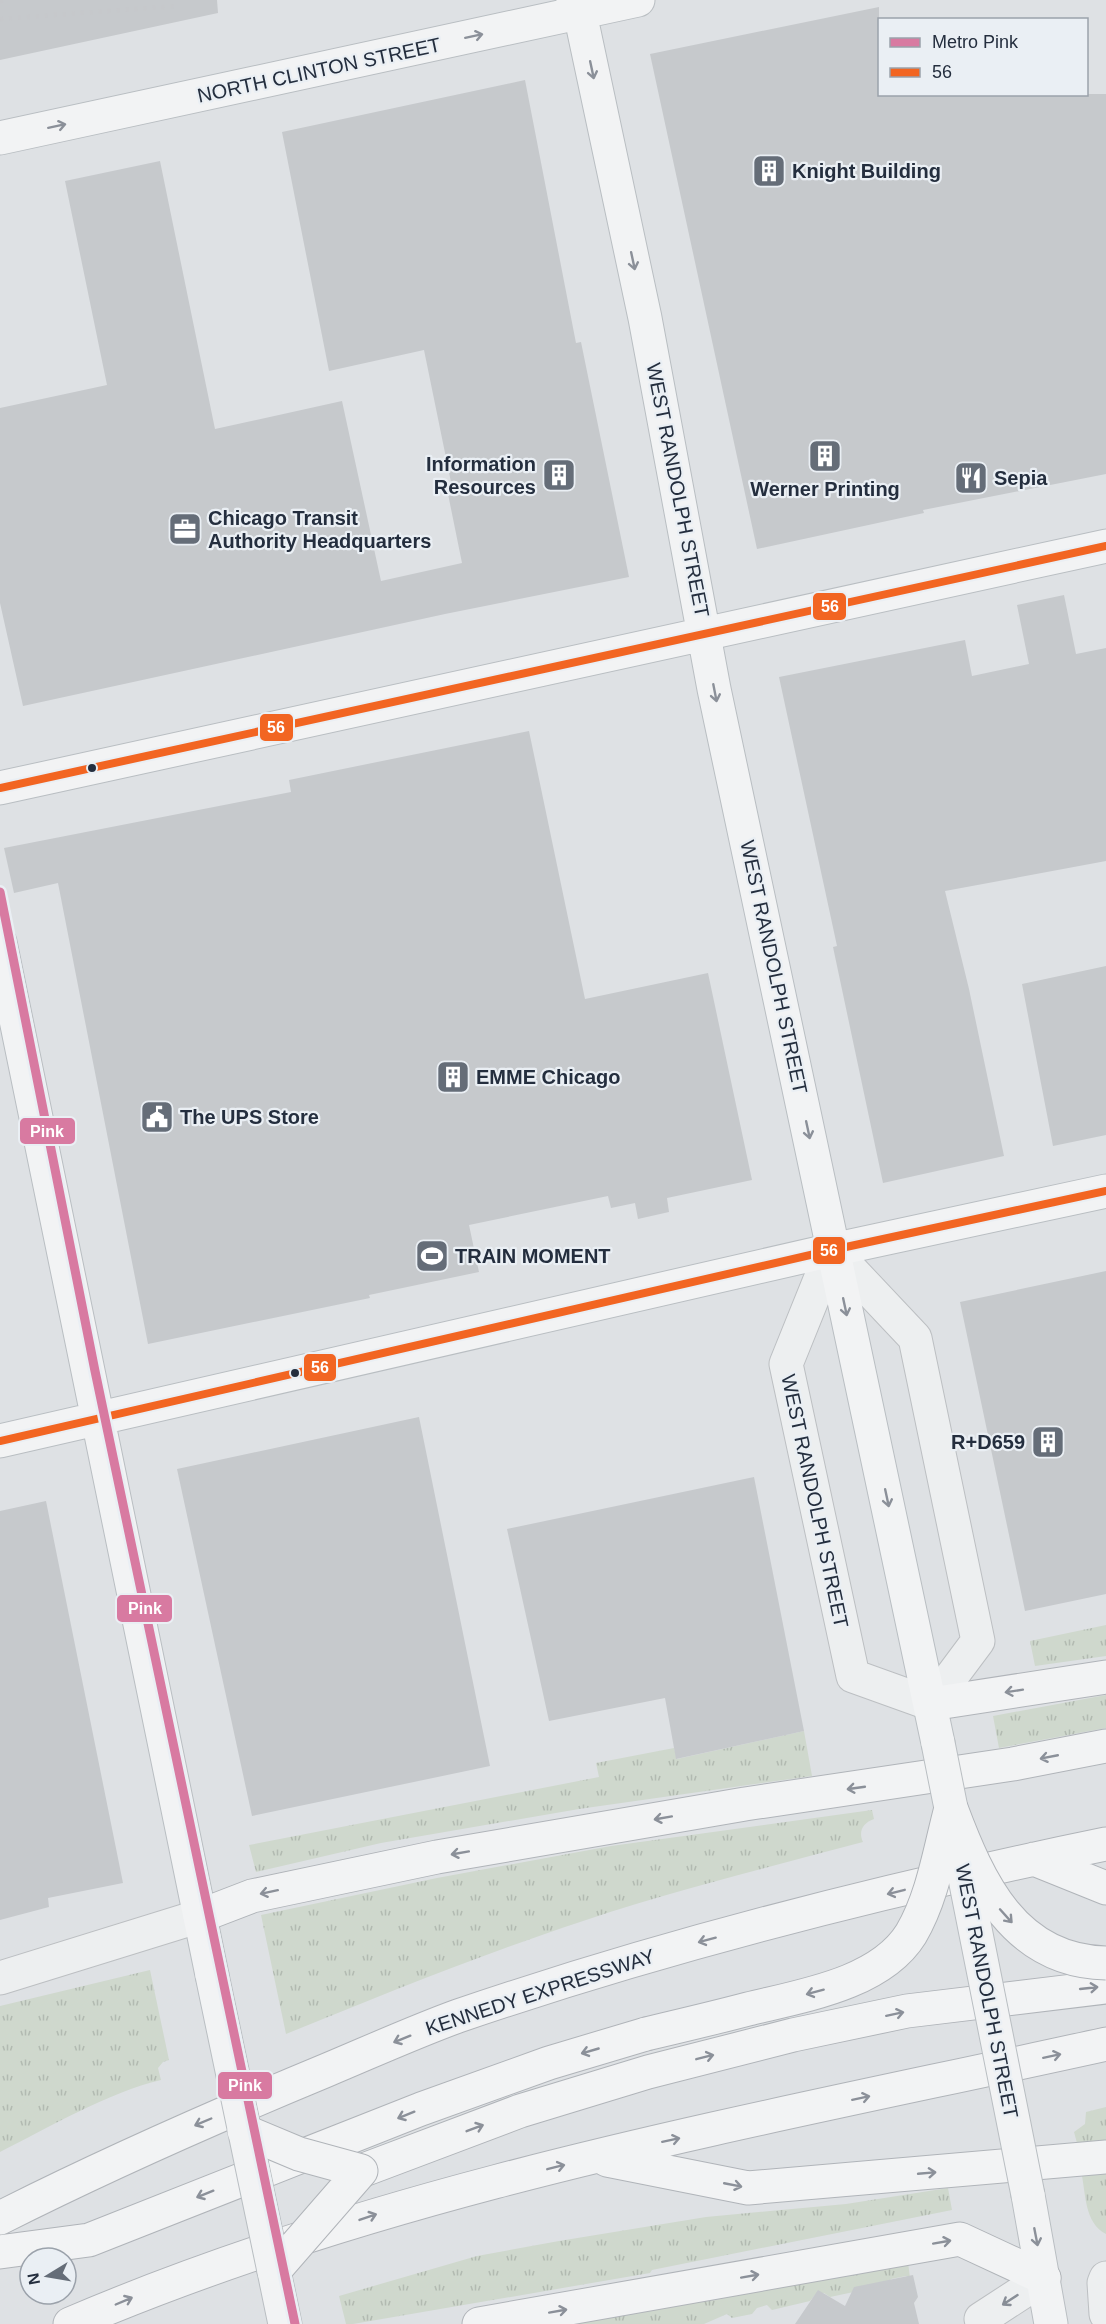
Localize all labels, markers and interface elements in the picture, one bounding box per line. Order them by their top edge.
legend [878,18,1088,96]
one-way arrow [463,30,483,41]
text: Metro Pink [932,32,1019,52]
street label: NORTH CLINTON STREET [195,33,443,107]
one-way arrow [587,60,598,79]
text: 56 [932,62,952,82]
one-way arrow [47,120,66,131]
building icon: Knight Building [751,153,787,189]
place label: Knight Building [792,160,941,182]
one-way arrow [628,251,639,270]
street label: WEST RANDOLPH STREET [643,361,713,619]
building icon: Werner Printing [807,438,843,474]
place label: Information Resources [426,453,536,498]
building icon: Information Resources [541,457,577,493]
restaurant icon: Sepia [953,460,989,496]
place label: Sepia [994,467,1048,489]
place label: Werner Printing [750,478,900,500]
place label: Chicago Transit Authority Headquarters [208,507,431,552]
office icon: Chicago Transit Authority Headquarters [167,511,203,547]
line badge: 56 [812,592,847,621]
text: 56 [821,598,839,615]
one-way arrow [710,682,721,702]
line badge: 56 [259,713,294,742]
text: 56 [267,719,285,736]
unlabelled marker [86,762,98,774]
street label: WEST RANDOLPH STREET [736,838,812,1096]
building icon: EMME Chicago [435,1059,471,1095]
place label: EMME Chicago [476,1066,620,1088]
public building icon: The UPS Store [139,1099,175,1135]
place label: The UPS Store [180,1106,319,1128]
line badge: Pink [19,1117,76,1145]
one-way arrow [803,1119,814,1139]
text: Pink [30,1123,64,1140]
line badge: 56 [812,1236,846,1265]
sports icon: TRAIN MOMENT [414,1238,450,1274]
text: 56 [820,1242,838,1259]
place label: TRAIN MOMENT [455,1245,611,1267]
one-way arrow [840,1297,851,1317]
line badge: 56 [303,1353,337,1382]
text: 56 [311,1359,329,1376]
unlabelled marker [289,1367,301,1379]
street label: WEST RANDOLPH STREET [777,1372,853,1630]
building icon: R+D659 [1030,1424,1066,1460]
place label: R+D659 [951,1431,1025,1453]
one-way arrow [881,1488,893,1507]
line badge: Pink [116,1594,173,1623]
text: Pink [128,1600,162,1617]
one-way arrow [1004,1686,1024,1697]
one-way arrow [1039,1752,1059,1763]
one-way arrow [847,1782,866,1793]
one-way arrow [654,1813,674,1824]
one-way arrow [451,1848,471,1859]
street label: WEST RANDOLPH STREET [952,1862,1022,2120]
one-way arrow [260,1887,279,1898]
one-way arrow [887,1887,906,1899]
one-way arrow [999,1908,1013,1923]
one-way arrow [698,1935,717,1947]
street label: KENNEDY EXPRESSWAY [423,1945,657,2039]
one-way arrow [1078,1983,1098,1994]
one-way arrow [806,1987,825,1999]
one-way arrow [885,2007,904,2019]
one-way arrow [393,2034,412,2045]
one-way arrow [581,2046,600,2057]
one-way arrow [1041,2050,1061,2061]
one-way arrow [695,2051,714,2063]
line badge: Pink [217,2071,273,2100]
text: Pink [228,2077,262,2094]
one-way arrow [851,2092,871,2103]
one-way arrow [397,2110,415,2121]
one-way arrow [194,2117,212,2128]
one-way arrow [465,2122,484,2133]
one-way arrow [661,2134,680,2145]
one-way arrow [546,2160,565,2172]
one-way arrow [917,2168,937,2179]
one-way arrow [723,2180,742,2191]
one-way arrow [196,2189,215,2200]
one-way arrow [358,2211,377,2222]
one-way arrow [1031,2226,1042,2246]
one-way arrow [931,2236,951,2247]
north arrow [18,2246,78,2306]
text: N [24,2271,43,2286]
one-way arrow [739,2271,759,2282]
one-way arrow [1003,2294,1019,2306]
one-way arrow [114,2295,133,2306]
one-way arrow [547,2305,567,2316]

